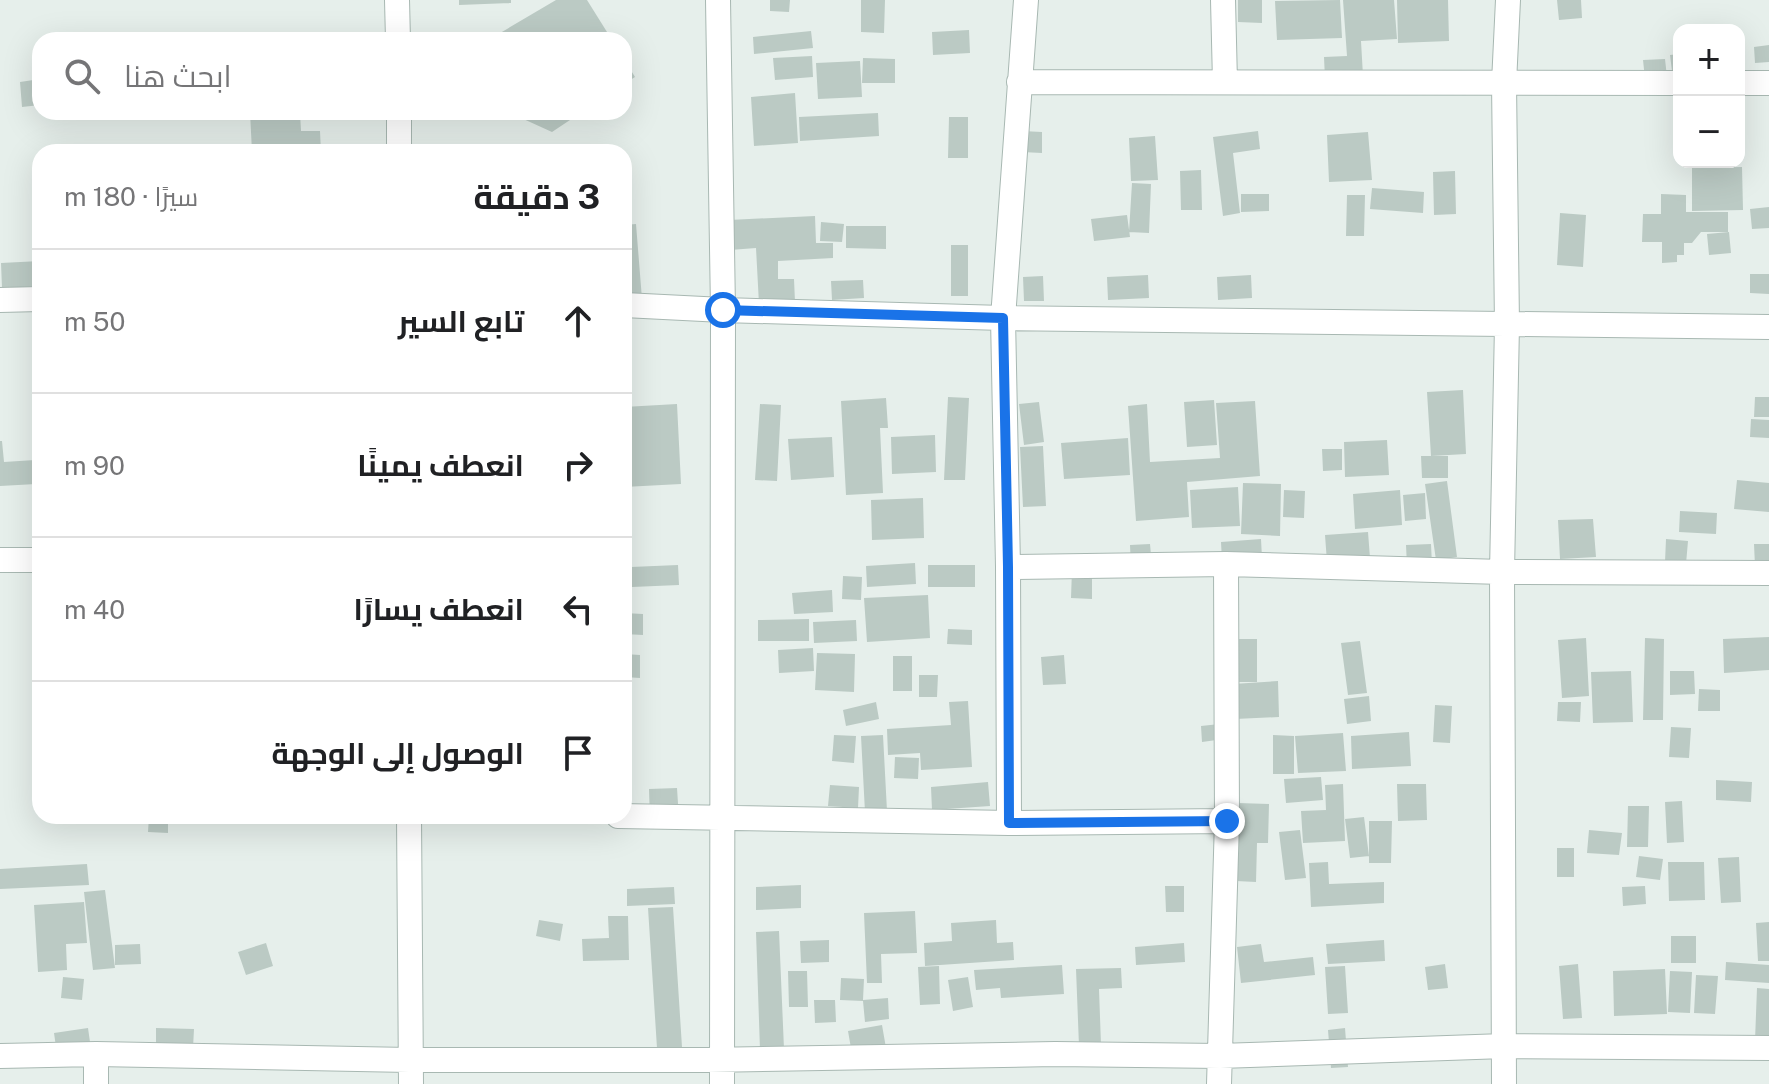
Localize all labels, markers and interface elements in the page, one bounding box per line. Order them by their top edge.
map controls [1673,24,1745,168]
button: + [1673,24,1745,96]
search box [32,32,632,120]
icon: search [60,54,104,98]
text: ابحث هنا [124,58,232,94]
button: − [1673,96,1745,168]
text: 3 دقيقة [474,177,600,217]
text: سيرًا · 180 m [64,181,198,212]
route start [705,292,741,328]
icon: ahead [556,299,600,343]
text: تابع السير [398,303,524,339]
text: 50 m [64,306,125,337]
icon: right [556,443,600,487]
text: انعطف يمينًا [357,447,524,483]
text: 90 m [64,450,125,481]
icon: left [556,587,600,631]
text: انعطف يسارًا [354,591,524,627]
text: 40 m [64,594,125,625]
icon: arrive [556,731,600,775]
text: الوصول إلى الوجهة [271,735,524,771]
route end [1209,803,1245,839]

